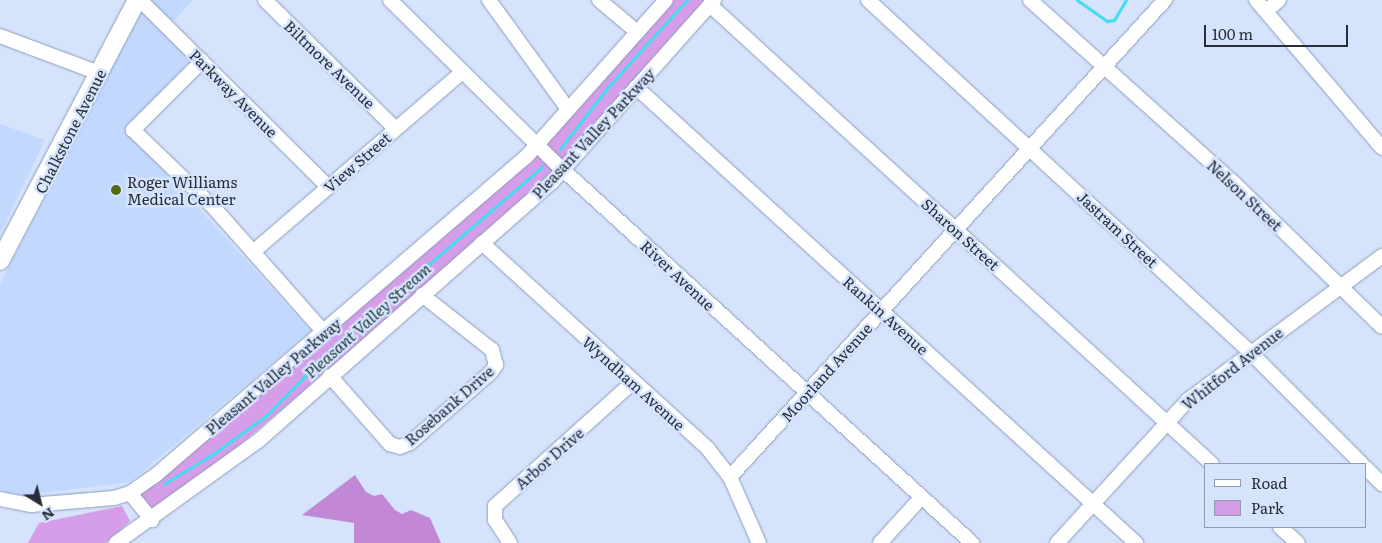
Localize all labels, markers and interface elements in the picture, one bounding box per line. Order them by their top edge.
scale bar [1207,15,1351,47]
street label: Biltmore Avenue [281,16,379,112]
text: 100 m [1212,22,1253,45]
street label: Parkway Avenue [186,45,282,141]
street label: Pleasant Valley Parkway [528,64,658,202]
street label: Chalkstone Avenue [31,66,109,196]
street label: View Street [320,128,394,196]
street label: Nelson Street [1204,156,1286,234]
place label: Roger Williams Medical Center [127,172,237,207]
marker: Roger Williams Medical Center [109,183,123,197]
street label: Jastram Street [1074,187,1162,271]
street label: Sharon Street [918,194,1004,274]
street label: River Avenue [637,236,719,314]
water label: Pleasant Valley Stream [300,258,434,382]
street label: Rankin Avenue [840,272,932,358]
street label: Pleasant Valley Parkway [202,314,344,438]
street label: Moorland Avenue [777,319,875,425]
street label: Whitford Avenue [1178,323,1286,413]
street label: Wyndham Avenue [579,332,689,434]
street label: Rosebank Drive [401,362,497,448]
street label: Arbor Drive [511,423,587,493]
legend [1204,463,1367,528]
text: Road [1251,471,1287,494]
north arrow [15,478,65,528]
text: Park [1251,496,1284,519]
text: N [38,504,59,527]

